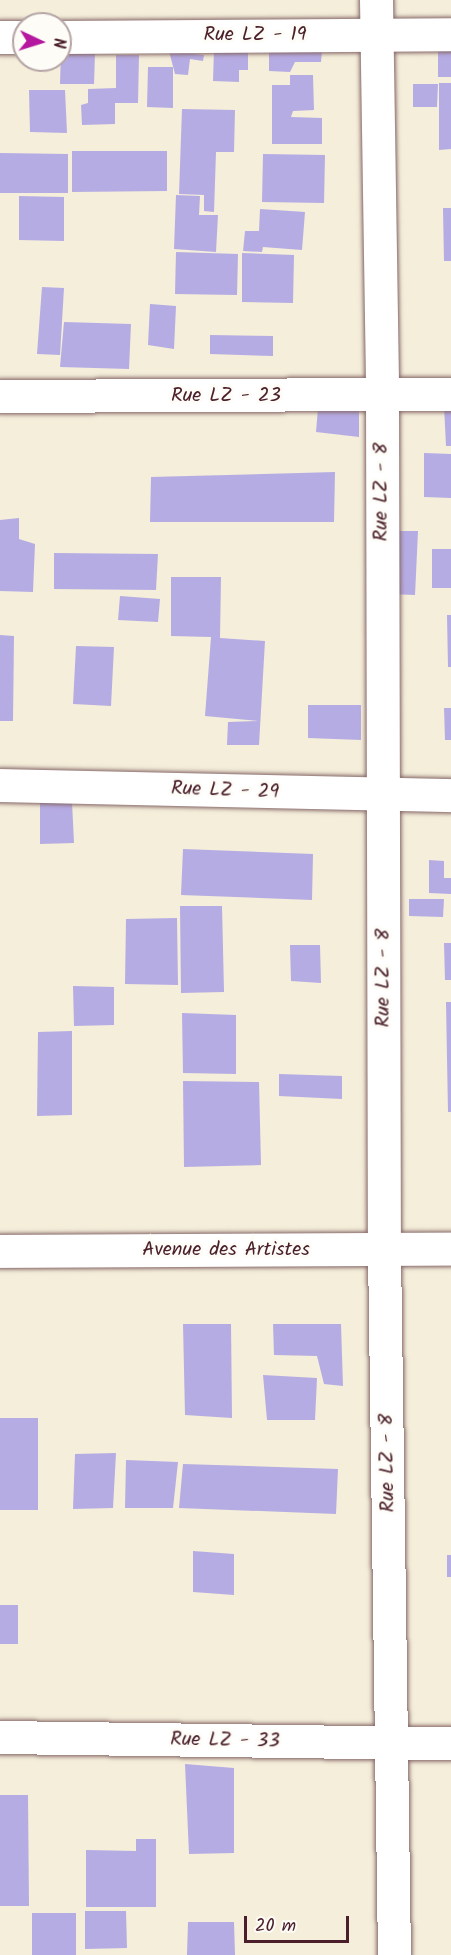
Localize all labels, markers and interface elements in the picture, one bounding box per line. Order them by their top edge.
north arrow [12,12,72,72]
street label: Rue LZ - 19 [204,23,306,47]
text: N [46,37,71,49]
street label: Rue LZ - 23 [171,384,281,408]
street label: Rue LZ - 8 [370,443,394,541]
street label: Rue LZ - 29 [170,777,280,805]
street label: Rue LZ - 8 [372,929,396,1027]
street label: Avenue des Artistes [142,1238,310,1262]
street label: Rue LZ - 8 [375,1413,401,1513]
street label: Rue LZ - 33 [170,1728,280,1754]
scale bar [247,1904,352,1942]
text: 20 m [255,1912,296,1941]

